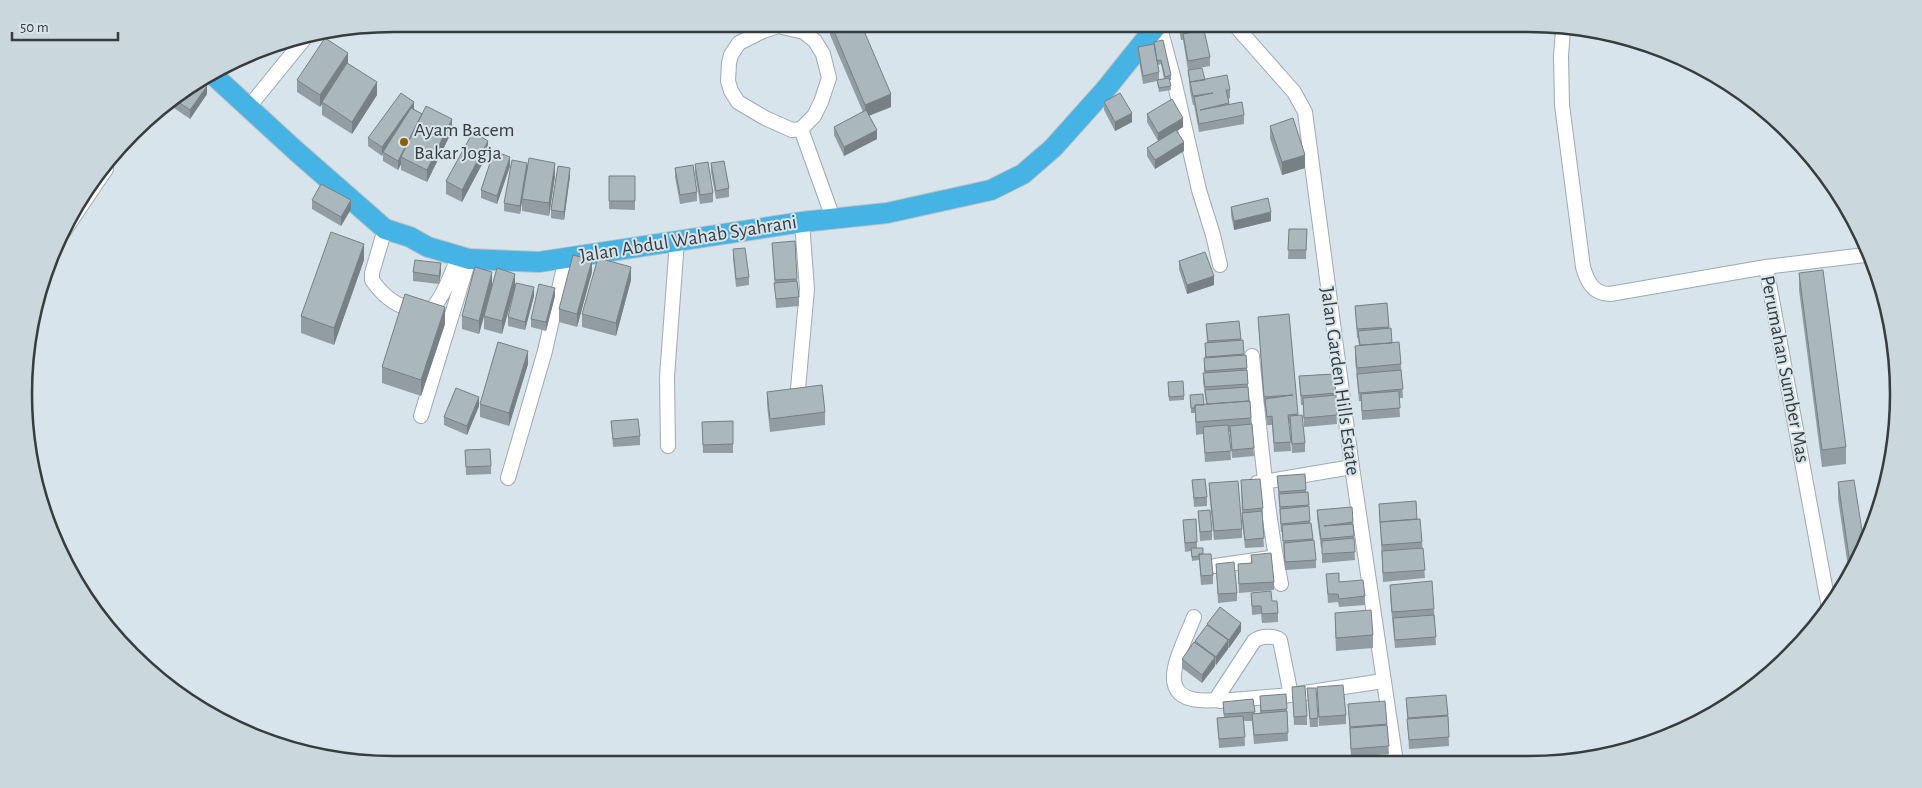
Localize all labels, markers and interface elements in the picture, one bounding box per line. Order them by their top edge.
scale bar [12,10,119,42]
text: 50 m [20,20,49,35]
place label: Ayam Bacem Bakar Jogja [414,120,515,163]
marker: Ayam Bacem Bakar Jogja [398,136,410,148]
street label: Jalan Abdul Wahab Syahrani [578,212,798,266]
street label: Perumahan Sumber Mas [1757,274,1813,464]
street label: Jalan Garden Hills Estate [1317,285,1363,477]

